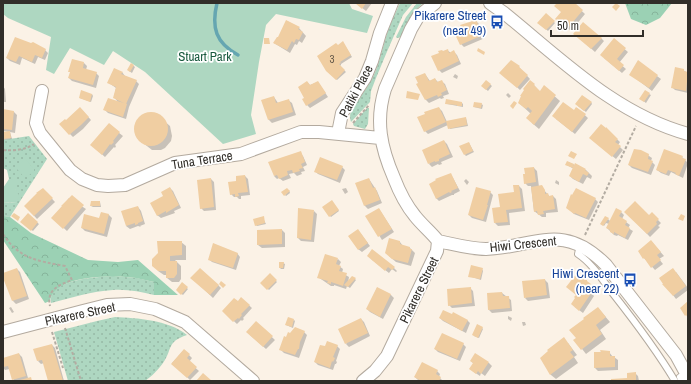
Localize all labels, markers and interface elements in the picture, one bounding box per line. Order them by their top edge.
place label: Pikarere Street (near 49) [414,7,486,39]
scale bar [551,12,643,38]
bus stop icon: Pikarere Street (near 49) [489,14,505,30]
text: 50 m [557,18,579,34]
park label: Stuart Park [178,48,232,65]
house number: 3 [329,52,335,66]
street label: Patiki Place [335,62,377,120]
street label: Tuna Terrace [170,147,234,173]
street label: Hiwi Crescent [489,232,557,256]
street label: Pikarere Street [396,254,442,326]
place label: Hiwi Crescent (near 22) [552,265,619,297]
bus stop icon: Hiwi Crescent (near 22) [622,272,638,288]
street label: Pikarere Street [43,298,117,330]

